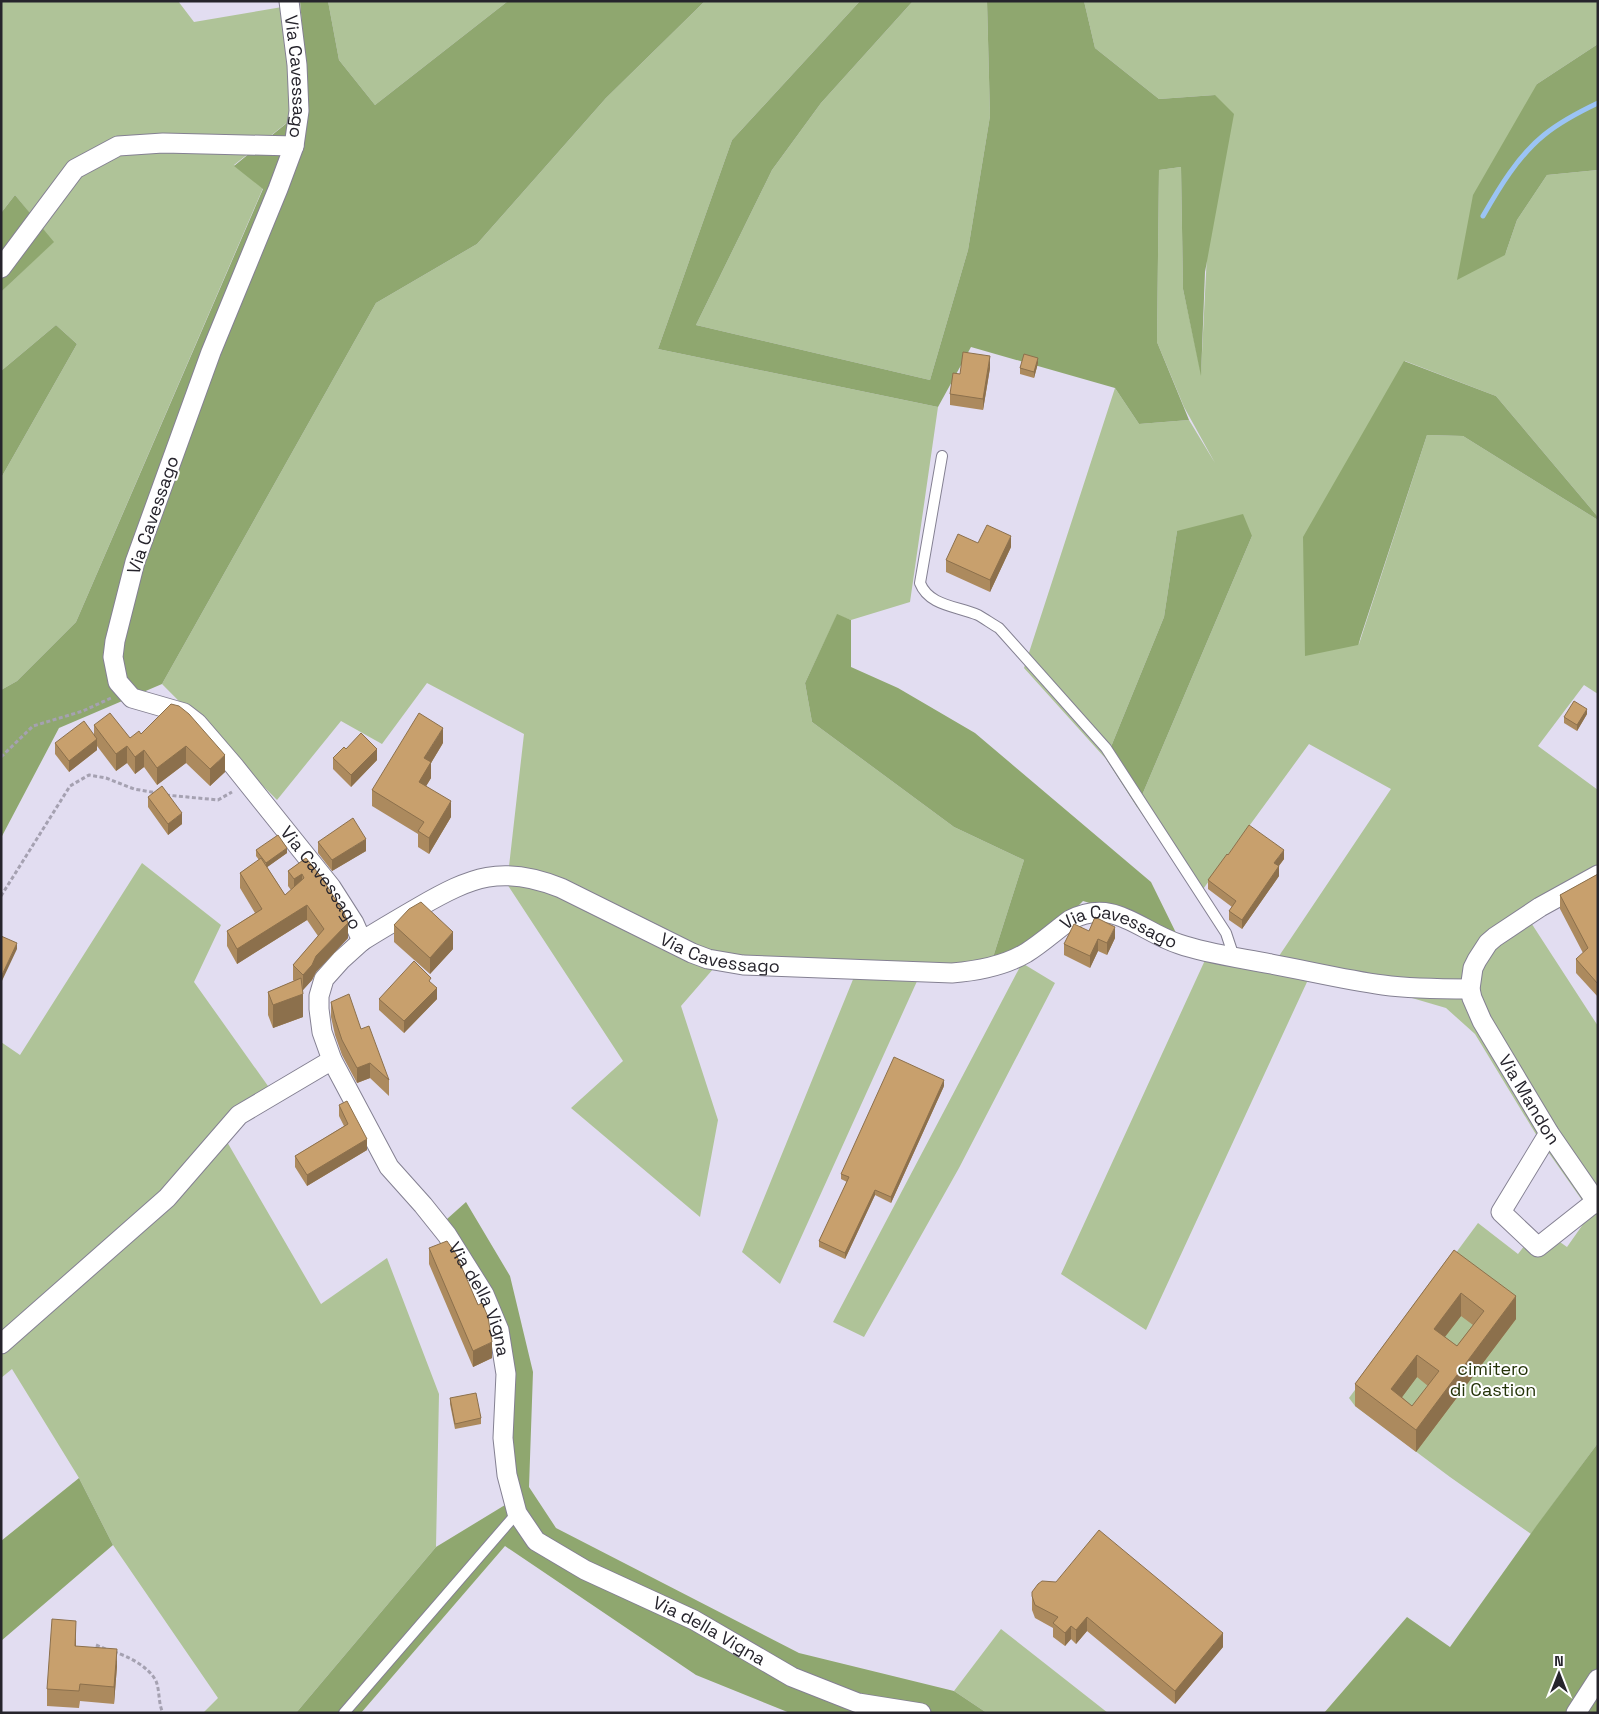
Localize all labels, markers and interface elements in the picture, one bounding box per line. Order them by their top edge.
street label: Via Cavessago [280,14,311,140]
street label: Via Cavessago [122,453,184,577]
street label: Via Cavessago [276,821,367,933]
street label: Via Cavessago [1055,900,1181,953]
street label: Via Cavessago [656,927,780,977]
street label: Via Mandon [1494,1050,1566,1149]
street label: Via della Vigna [443,1237,515,1358]
park label: cimitero di Castion [1450,1357,1536,1401]
street label: Via della Vigna [649,1591,770,1670]
north arrow [1534,1649,1584,1699]
text: N [1554,1652,1564,1670]

